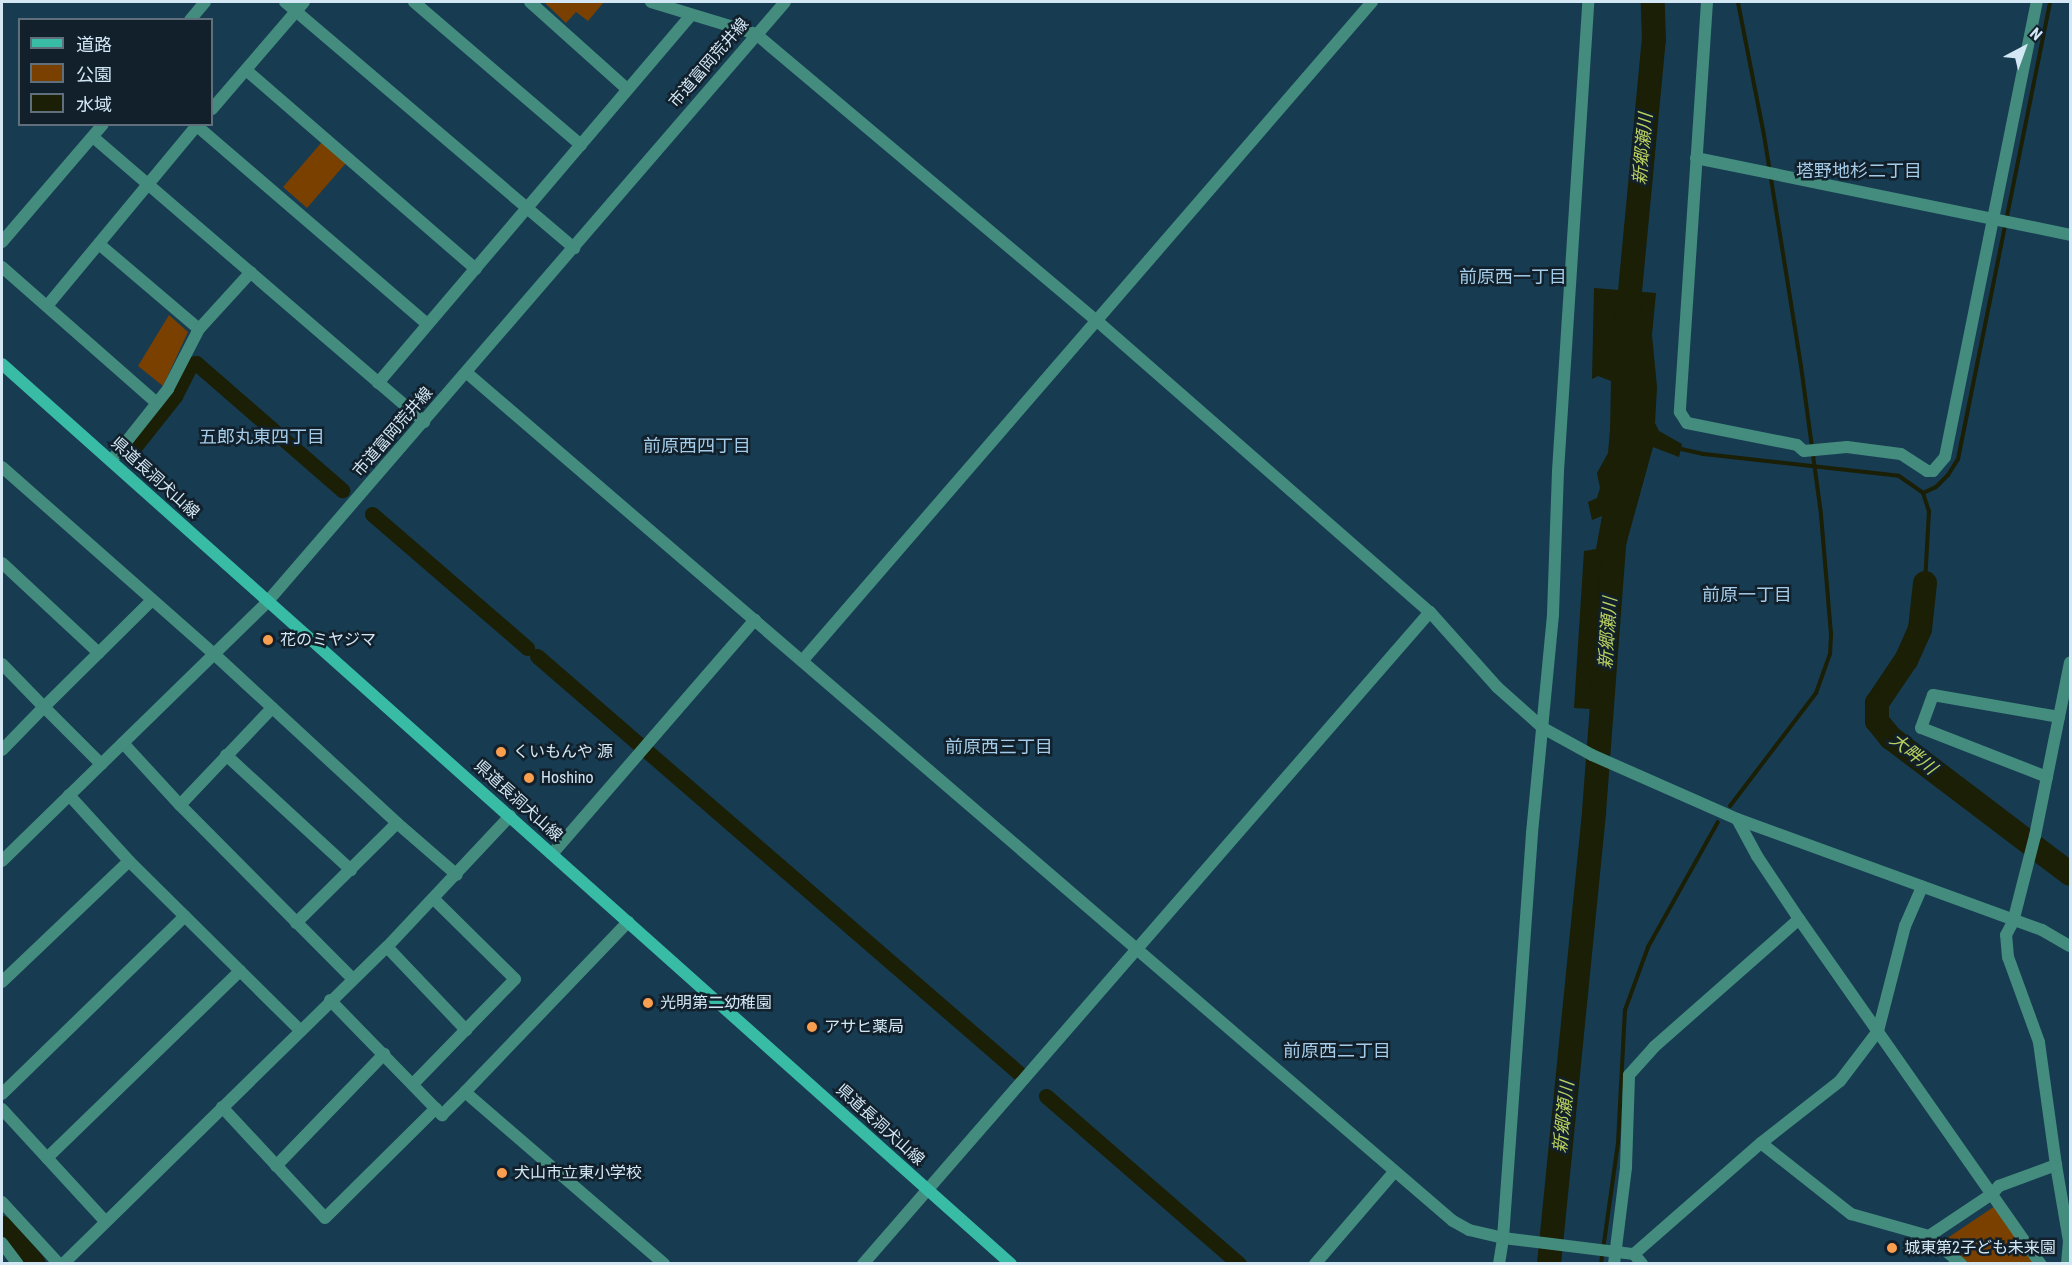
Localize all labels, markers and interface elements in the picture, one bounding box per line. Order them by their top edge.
street label: 市道富岡荒井線 [665,14,753,112]
legend [18,18,213,126]
north arrow [1994,18,2054,78]
text: N [2026,24,2046,44]
text: 道路 [76,34,112,55]
text: 公園 [76,64,112,85]
text: 水域 [76,94,112,115]
water label: 新郷瀬川 [1629,112,1657,186]
district label: 塔野地杉二丁目 [1796,160,1922,182]
district label: 前原西一丁目 [1459,266,1567,288]
street label: 市道富岡荒井線 [349,383,437,481]
district label: 五郎丸東四丁目 [199,426,325,448]
street label: 県道長洞犬山線 [107,433,203,523]
district label: 前原西四丁目 [643,435,751,457]
district label: 前原一丁目 [1702,584,1792,606]
water label: 新郷瀬川 [1595,596,1621,670]
place label: 花のミヤジマ [280,630,376,650]
marker: 花のミヤジマ [261,633,275,647]
water label: 大畔川 [1885,729,1941,779]
district label: 前原西三丁目 [945,736,1053,758]
place label: くいもんや 源 [513,742,613,762]
marker: くいもんや 源 [494,745,508,759]
street label: 県道長洞犬山線 [470,756,566,846]
place label: Hoshino [541,768,593,788]
marker: Hoshino [522,771,536,785]
place label: 光明第二幼稚園 [660,993,772,1013]
marker: 光明第二幼稚園 [641,996,655,1010]
place label: アサヒ薬局 [824,1017,904,1037]
marker: アサヒ薬局 [805,1020,819,1034]
district label: 前原西二丁目 [1283,1040,1391,1062]
street label: 県道長洞犬山線 [832,1080,928,1170]
water label: 新郷瀬川 [1549,1080,1579,1154]
place label: 犬山市立東小学校 [514,1163,642,1183]
marker: 犬山市立東小学校 [495,1166,509,1180]
place label: 城東第2子ども未来園 [1904,1238,2056,1258]
marker: 城東第2子ども未来園 [1885,1241,1899,1255]

